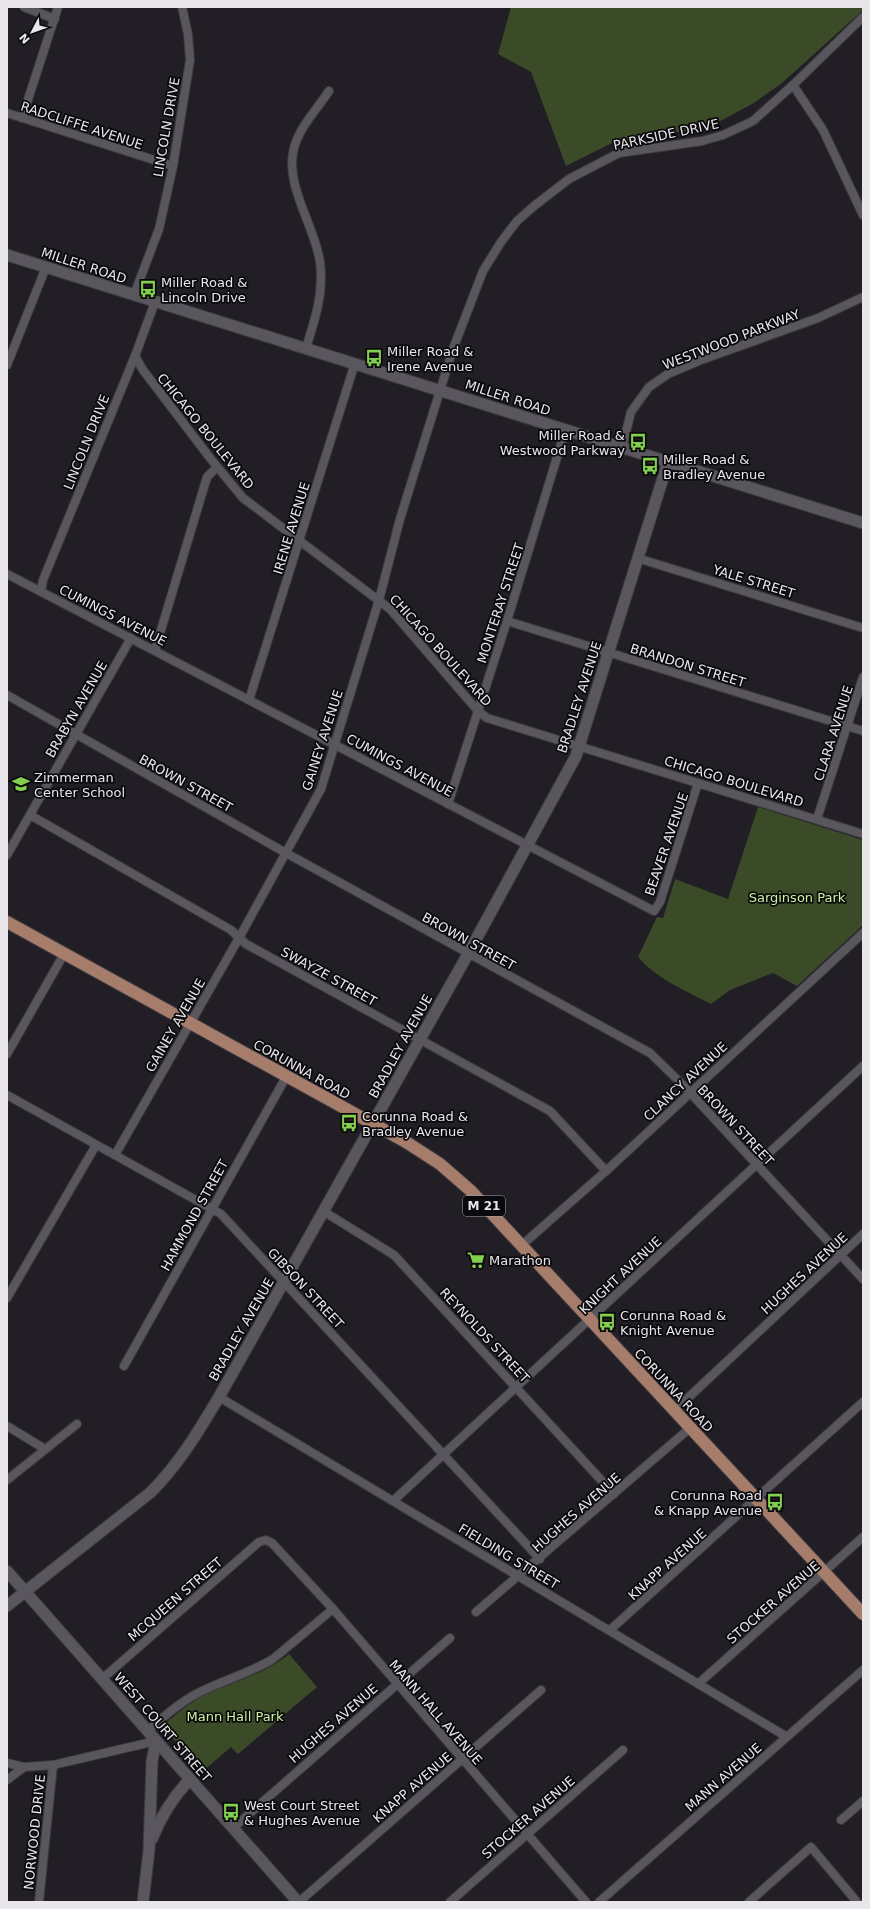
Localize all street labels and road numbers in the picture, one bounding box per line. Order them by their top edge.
street label: LINCOLN DRIVE [150,76,183,178]
street label: RADCLIFFE AVENUE [19,99,145,152]
street label: PARKSIDE DRIVE [612,116,720,153]
street label: MILLER ROAD [39,245,128,286]
street label: WESTWOOD PARKWAY [660,306,802,373]
street label: CHICAGO BOULEVARD [154,370,257,492]
street label: MILLER ROAD [463,377,552,418]
street label: LINCOLN DRIVE [61,392,112,492]
street label: IRENE AVENUE [270,480,313,576]
street label: MONTERAY STREET [474,541,527,665]
street label: YALE STREET [710,562,797,601]
street label: CUMINGS AVENUE [57,582,169,649]
street label: CHICAGO BOULEVARD [387,592,495,709]
street label: BRADLEY AVENUE [554,639,605,755]
street label: BRANDON STREET [628,641,747,690]
street label: BRABYN AVENUE [43,658,110,760]
street label: CLARA AVENUE [811,683,856,783]
street label: GAINEY AVENUE [299,688,346,793]
street label: CUMINGS AVENUE [344,731,456,800]
street label: BROWN STREET [136,752,235,815]
street label: CHICAGO BOULEVARD [662,753,805,810]
street label: BEAVER AVENUE [642,791,691,898]
street label: BROWN STREET [419,910,518,973]
street label: SWAYZE STREET [278,944,379,1009]
street label: GAINEY AVENUE [143,976,208,1075]
street label: BRADLEY AVENUE [366,992,435,1101]
street label: CORUNNA ROAD [251,1037,353,1102]
street label: CLANCY AVENUE [640,1039,730,1124]
street label: BROWN STREET [695,1082,777,1169]
street label: HAMMOND STREET [158,1157,231,1273]
road number: M 21 [463,1196,505,1216]
street label: HUGHES AVENUE [758,1230,851,1317]
street label: KNIGHT AVENUE [576,1234,664,1317]
street label: GIBSON STREET [264,1245,347,1332]
street label: BRADLEY AVENUE [206,1275,277,1383]
street label: REYNOLDS STREET [437,1285,533,1386]
street label: CORUNNA ROAD [631,1346,716,1435]
street label: HUGHES AVENUE [529,1470,624,1555]
street label: FIELDING STREET [456,1521,562,1592]
street label: KNAPP AVENUE [625,1525,709,1603]
street label: MCQUEEN STREET [125,1554,226,1644]
street label: STOCKER AVENUE [724,1558,823,1647]
street label: MANN HALL AVENUE [386,1657,485,1768]
street label: WEST COURT STREET [111,1670,214,1785]
street label: HUGHES AVENUE [286,1681,381,1766]
street label: MANN AVENUE [682,1740,765,1815]
street label: KNAPP AVENUE [370,1749,455,1826]
street label: STOCKER AVENUE [479,1773,578,1862]
street label: NORWOOD DRIVE [21,1774,48,1890]

